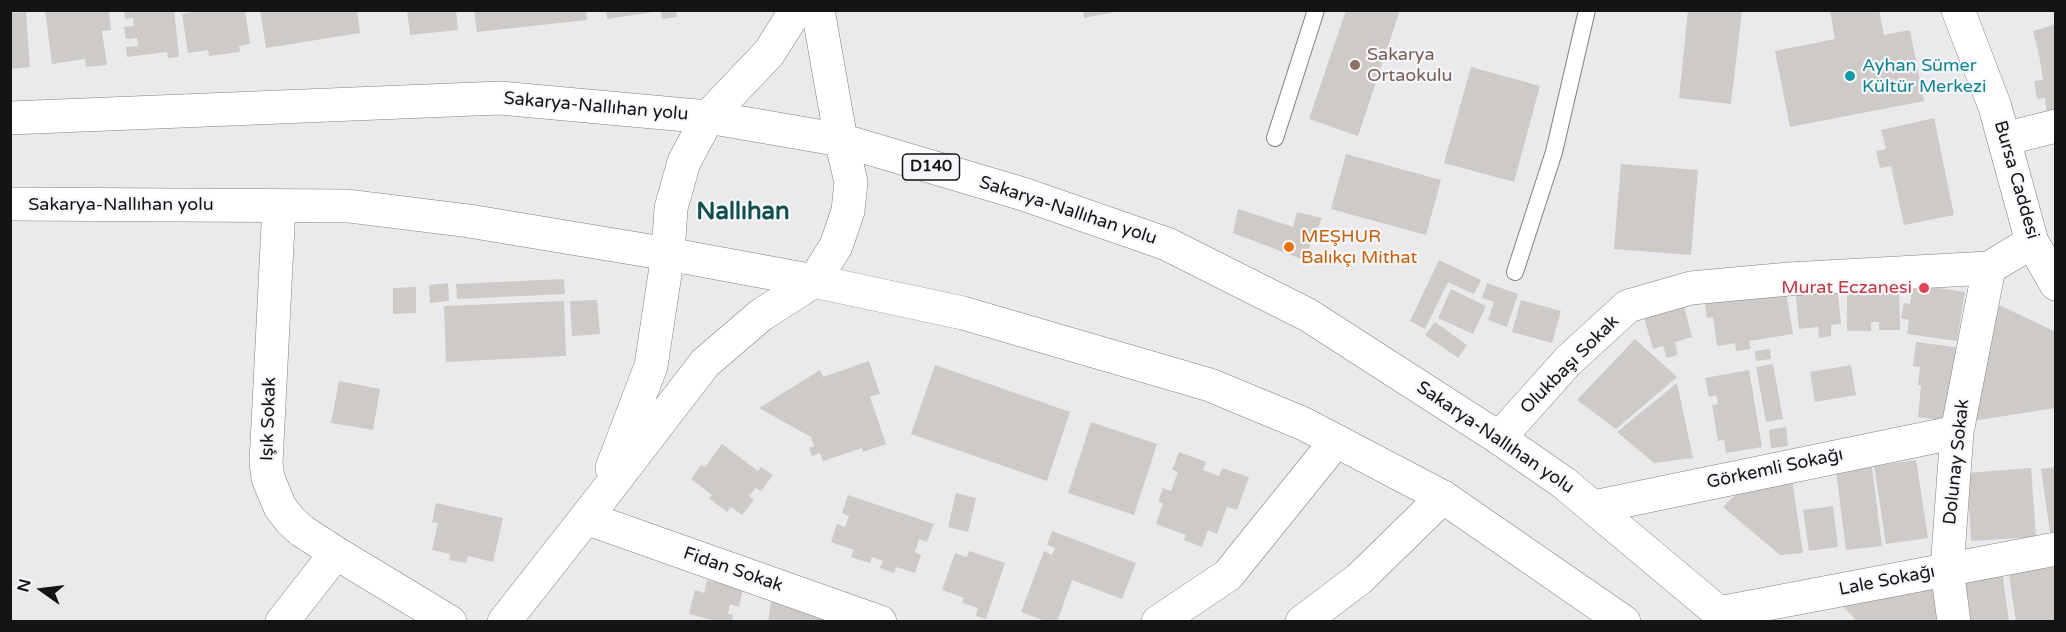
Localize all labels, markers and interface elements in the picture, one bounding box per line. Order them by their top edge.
place label: Sakarya Ortaokulu [1367,44,1452,86]
place label: Ayhan Sümer Kültür Merkezi [1862,55,1986,98]
marker: Sakarya Ortaokulu [1348,58,1362,72]
marker: Ayhan Sümer Kültür Merkezi [1843,69,1857,83]
street label: Sakarya-Nallıhan yolu [503,88,689,126]
street label: Bursa Caddesi [1989,118,2043,242]
road number: D140 [902,154,960,180]
street label: Sakarya-Nallıhan yolu [976,172,1160,250]
street label: Sakarya-Nallıhan yolu [28,194,214,216]
district label: Nallıhan [696,199,790,227]
place label: MEŞHUR Balıkçı Mithat [1301,226,1417,268]
marker: MEŞHUR Balıkçı Mithat [1282,240,1296,254]
place label: Murat Eczanesi [1781,277,1912,299]
marker: Murat Eczanesi [1917,281,1931,295]
street label: Olukbaşı Sokak [1516,311,1624,419]
street label: Işık Sokak [257,377,281,461]
street label: Sakarya-Nallıhan yolu [1412,377,1578,499]
street label: Dolunay Sokak [1940,398,1974,526]
street label: Görkemli Sokağı [1705,444,1845,494]
street label: Fidan Sokak [680,543,786,597]
north arrow [12,560,72,620]
street label: Lale Sokağı [1837,561,1937,601]
text: N [13,577,36,594]

